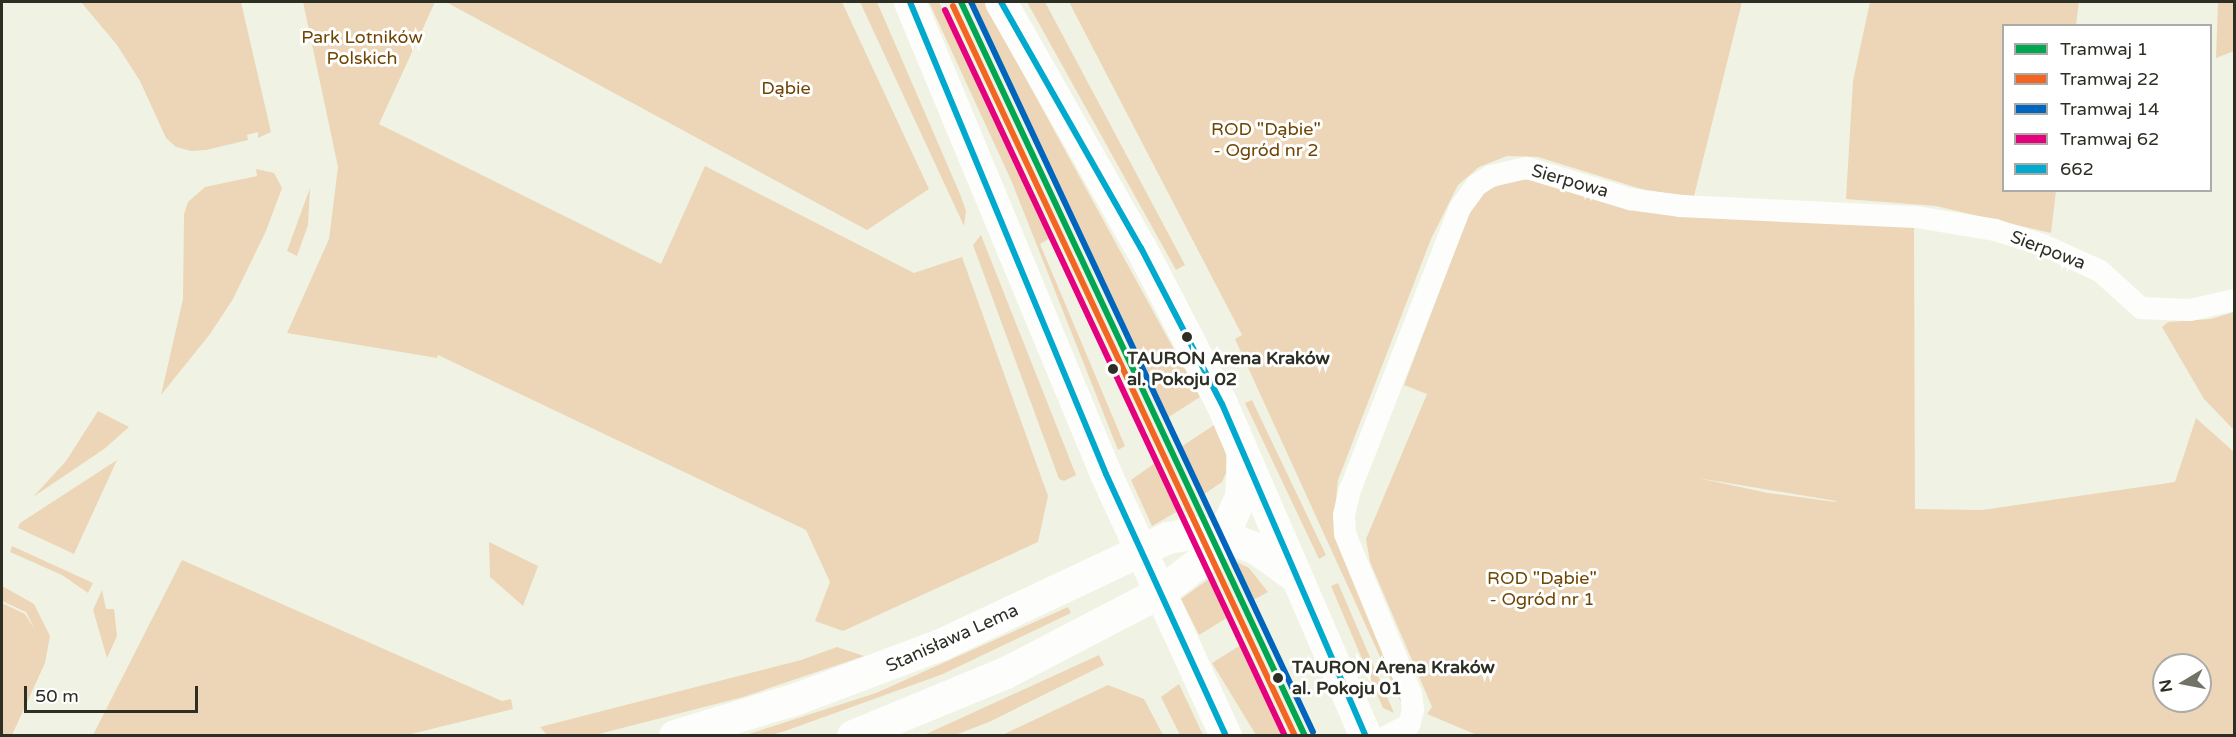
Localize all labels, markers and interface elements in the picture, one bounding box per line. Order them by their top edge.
legend [2002,24,2212,192]
park label: Park Lotników Polskich [301,27,423,70]
text: Tramwaj 1 [2060,38,2148,60]
text: Tramwaj 22 [2060,68,2159,90]
park label: Dąbie [761,77,811,99]
text: Tramwaj 14 [2060,98,2159,120]
park label: ROD "Dąbie" - Ogród nr 2 [1211,119,1321,162]
text: Tramwaj 62 [2060,128,2159,150]
text: 662 [2060,158,2094,180]
street label: Sierpowa [1529,160,1611,202]
street label: Sierpowa [2007,226,2089,274]
unlabelled marker [1181,331,1193,343]
place label: TAURON Arena Kraków al. Pokoju 02 [1127,348,1330,391]
marker: TAURON Arena Kraków al. Pokoju 02 [1104,360,1122,378]
park label: ROD "Dąbie" - Ogród nr 1 [1487,568,1597,610]
street label: Stanisława Lema [883,599,1021,677]
north arrow [2152,653,2212,713]
place label: TAURON Arena Kraków al. Pokoju 01 [1292,657,1495,700]
marker: TAURON Arena Kraków al. Pokoju 01 [1269,669,1287,687]
scale bar [27,674,201,712]
text: N [2155,678,2177,694]
text: 50 m [35,685,79,707]

